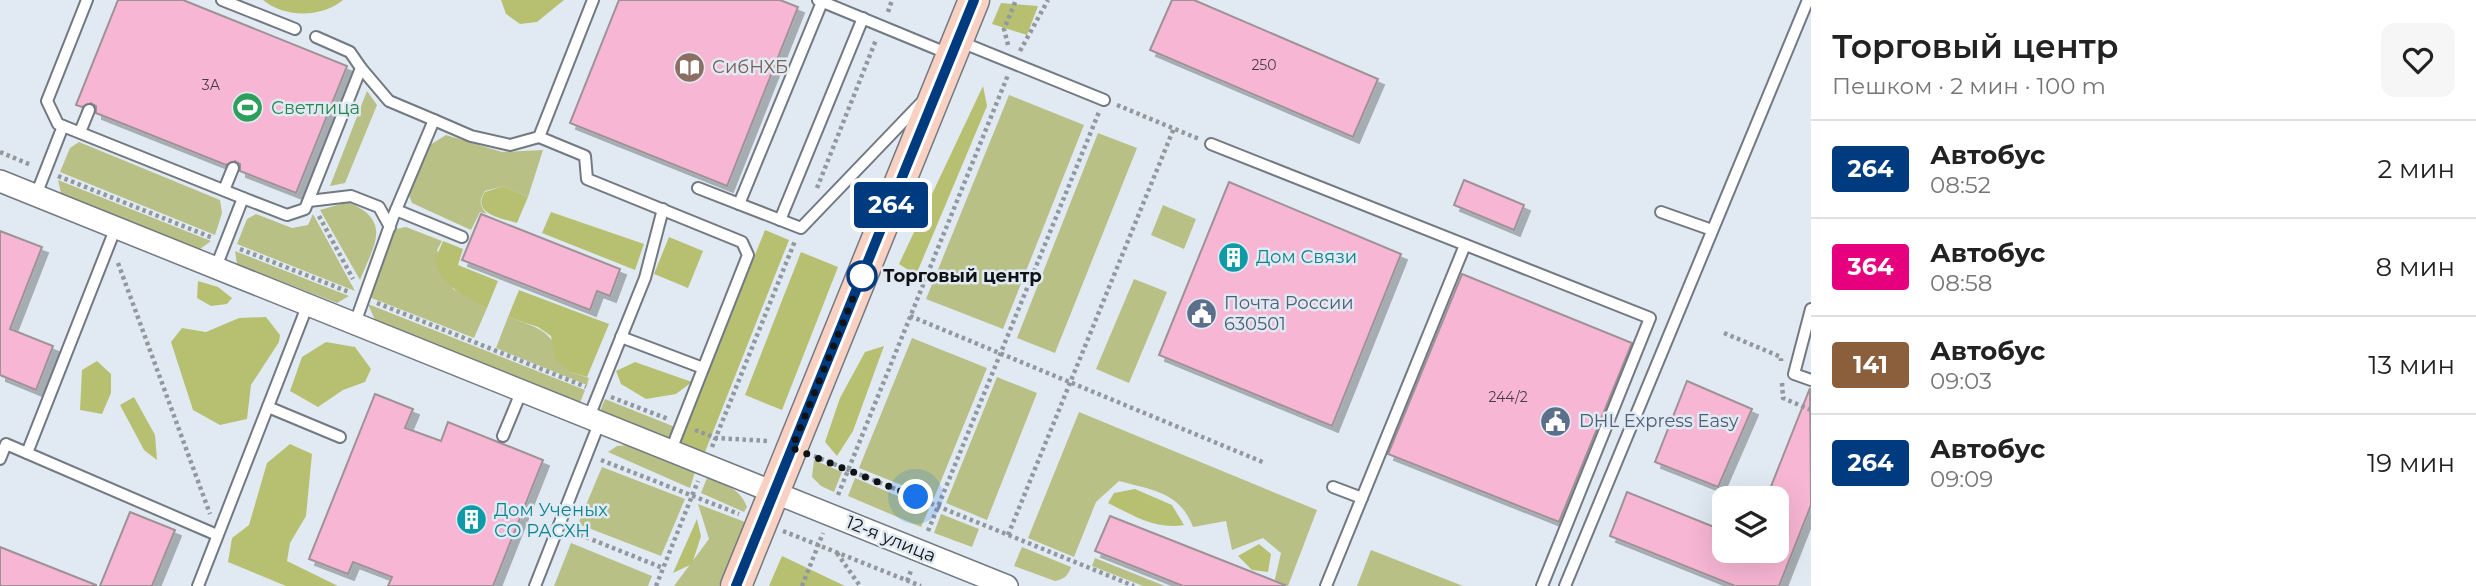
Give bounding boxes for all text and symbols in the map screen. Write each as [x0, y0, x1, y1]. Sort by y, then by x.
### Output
button: heart [2381, 23, 2455, 97]
text: Торговый центр [1832, 26, 2119, 66]
library icon: СибНХБ [672, 50, 706, 84]
place label: СибНХБ [712, 56, 788, 78]
house number: 250 [1251, 56, 1277, 74]
text: Пешком · 2 мин · 100 m [1832, 72, 2106, 100]
house number: 3А [202, 76, 221, 94]
sports icon: Светлица [231, 91, 265, 125]
place label: Светлица [271, 97, 360, 119]
text: Автобус [1930, 139, 2045, 171]
text: 2 мин [2377, 153, 2455, 185]
text: 264 [1848, 154, 1893, 183]
text: 08:52 [1930, 171, 1991, 199]
line badge: 264 [851, 182, 931, 228]
text: 264 [868, 190, 914, 219]
text: Автобус [1930, 237, 2045, 269]
building icon: Дом Связи [1216, 240, 1250, 274]
place label: Дом Связи [1256, 246, 1357, 268]
text: 8 мин [2376, 251, 2455, 283]
text: 364 [1847, 252, 1894, 281]
marker: Торговый центр [847, 261, 877, 291]
place label: Торговый центр [883, 265, 1042, 287]
text: 08:58 [1930, 269, 1992, 297]
place label: Почта России 630501 [1224, 292, 1354, 335]
public building icon: Почта России 630501 [1184, 296, 1218, 330]
text: Автобус [1930, 335, 2045, 367]
text: 13 мин [2368, 349, 2455, 381]
text: 141 [1853, 350, 1888, 379]
text: 09:03 [1930, 367, 1992, 395]
house number: 244/2 [1488, 388, 1528, 406]
public building icon: DHL Express Easy [1539, 404, 1573, 438]
place label: DHL Express Easy [1579, 410, 1739, 432]
text: Автобус [1930, 433, 2045, 465]
text: 19 мин [2367, 447, 2455, 479]
text: 264 [1848, 448, 1893, 477]
text: 09:09 [1930, 465, 1993, 493]
your location [898, 479, 933, 514]
map controls [1712, 486, 1789, 563]
button: layers [1712, 486, 1789, 563]
place label: Дом Ученых СО РАСХН [494, 499, 608, 542]
building icon: Дом Ученых СО РАСХН [454, 503, 488, 537]
street label: 12-я улица [843, 511, 939, 567]

